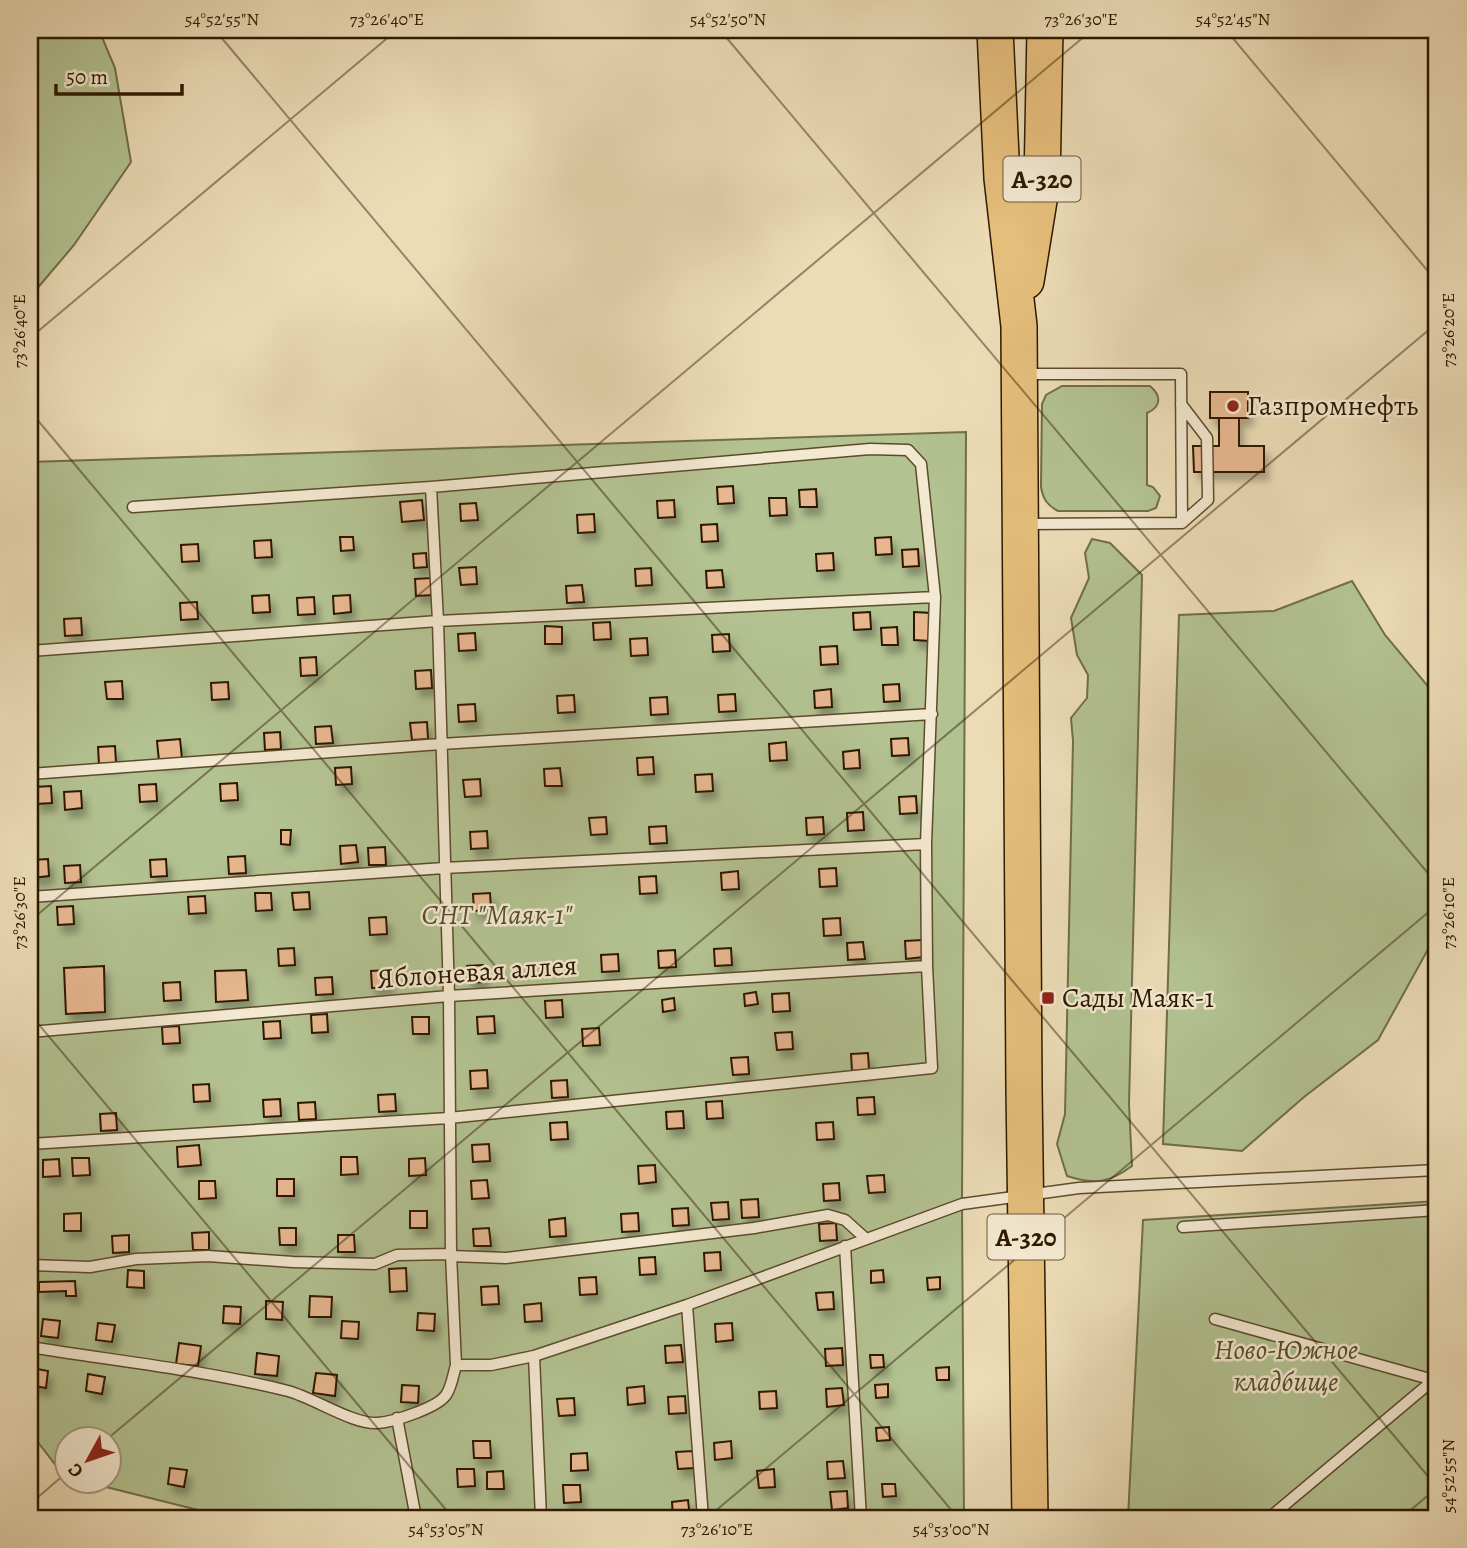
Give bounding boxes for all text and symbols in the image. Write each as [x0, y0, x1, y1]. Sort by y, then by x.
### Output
text: 54°52'55"N [185, 7, 259, 31]
text: 73°26'40"E [350, 7, 424, 31]
text: 54°52'50"N [690, 7, 766, 31]
text: 73°26'30"E [1044, 7, 1118, 31]
text: 54°52'45"N [1196, 7, 1271, 31]
scale bar [56, 52, 182, 96]
text: 50 m [66, 63, 108, 91]
road number: А-320 [1004, 156, 1080, 202]
text: 73°26'20"E [1436, 293, 1460, 367]
text: 73°26'40"E [7, 294, 31, 368]
place label: Газпромнефть [1247, 387, 1418, 425]
marker: Газпромнефть [1225, 398, 1241, 414]
text: 73°26'30"E [7, 876, 31, 950]
text: 73°26'10"E [1436, 877, 1460, 949]
park label: СНТ "Маяк-1" [422, 896, 573, 934]
street label: Яблоневая аллея [376, 946, 578, 998]
place label: Сады Маяк-1 [1062, 979, 1214, 1017]
marker: Сады Маяк-1 [1040, 990, 1056, 1006]
road number: А-320 [988, 1214, 1064, 1260]
park label: Ново-Южное кладбище [1214, 1331, 1358, 1401]
north arrow [52, 1426, 122, 1496]
text: 54°52'55"N [1436, 1439, 1460, 1513]
text: С [62, 1457, 89, 1483]
text: 54°53'05"N [408, 1517, 484, 1541]
text: 73°26'10"E [681, 1517, 753, 1541]
text: 54°53'00"N [912, 1517, 990, 1541]

